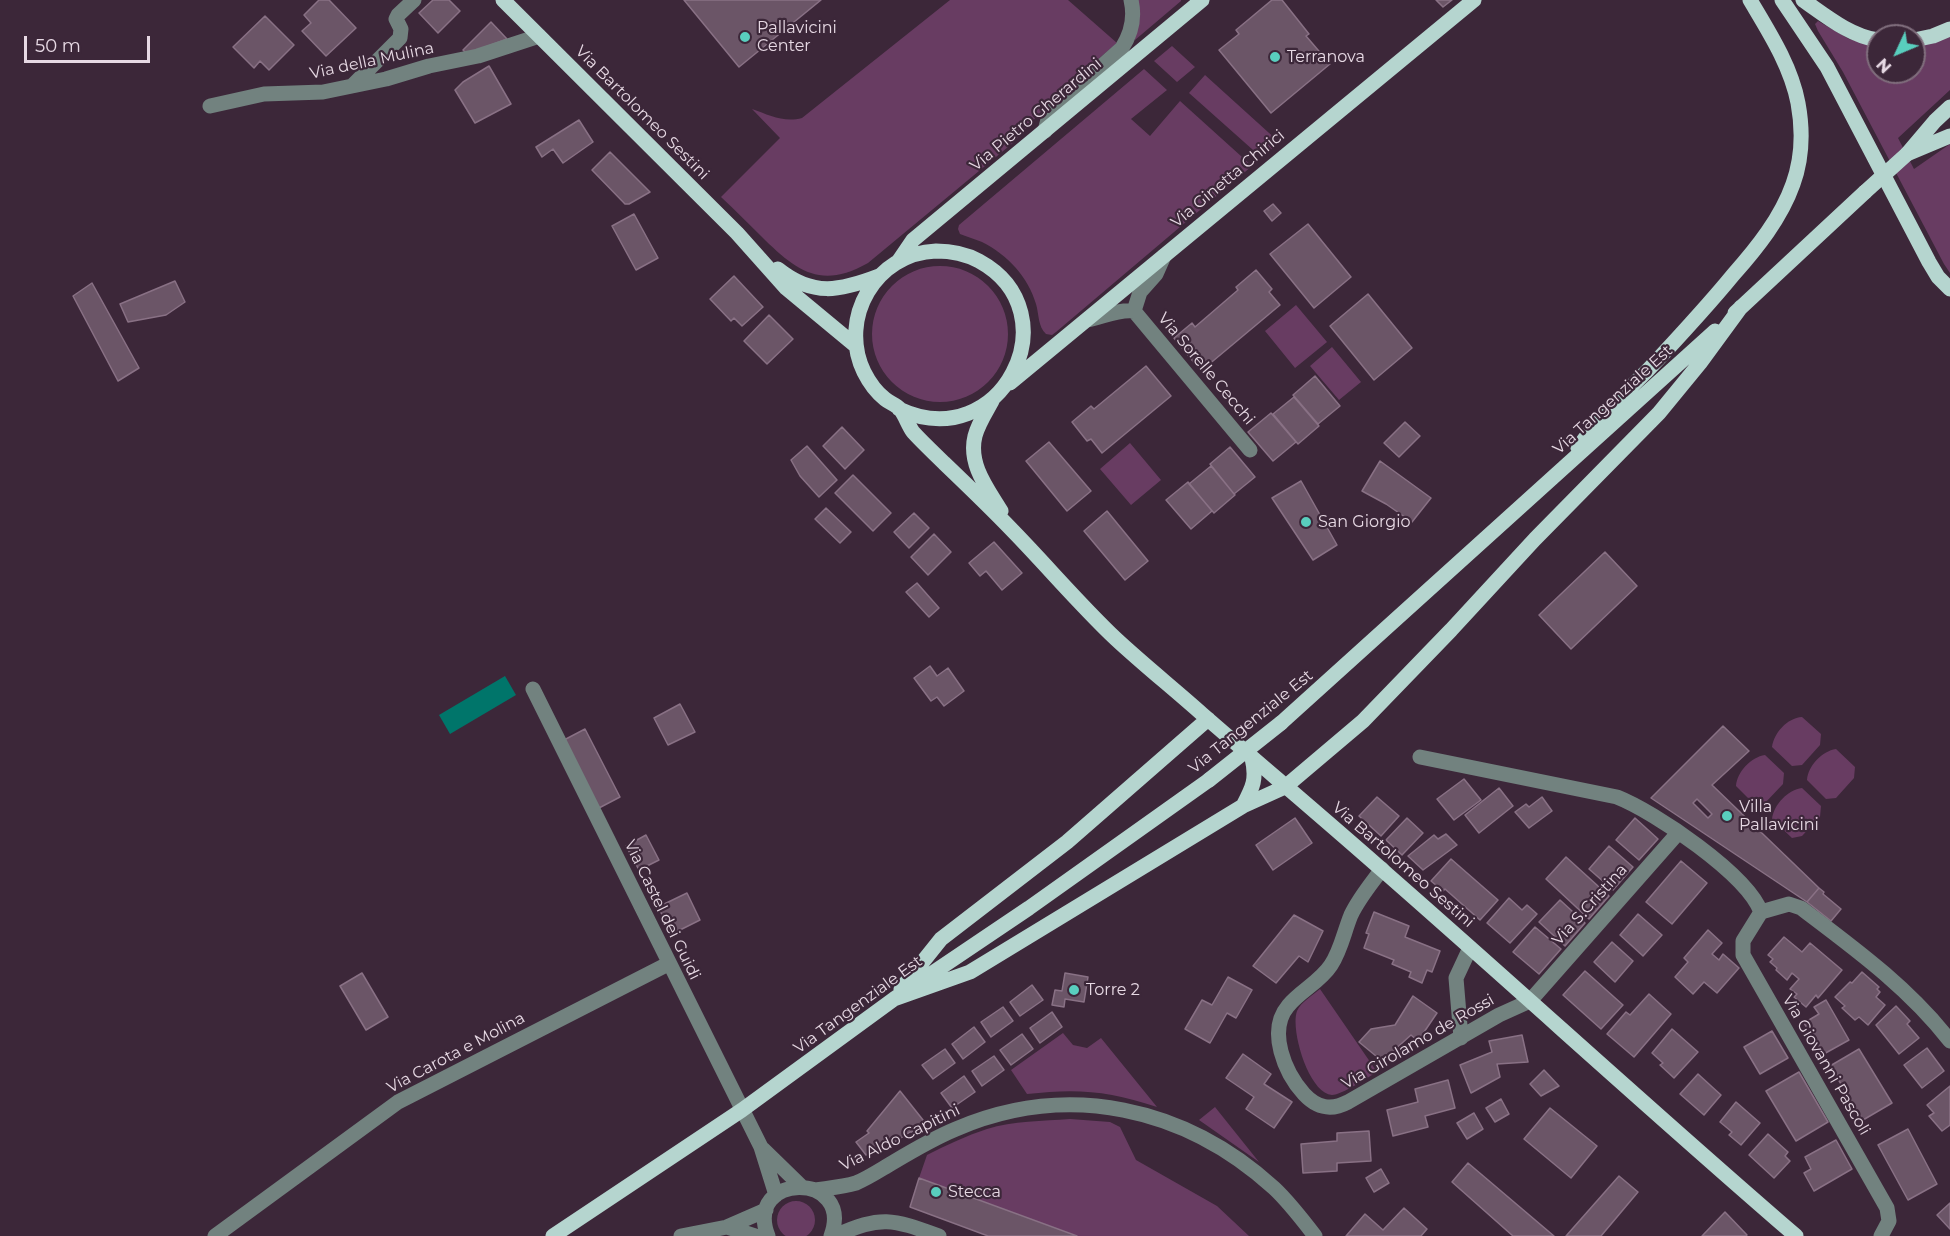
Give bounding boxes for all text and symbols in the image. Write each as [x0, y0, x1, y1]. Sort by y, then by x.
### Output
place label: Pallavicini Center [757, 18, 837, 56]
scale bar [27, 24, 153, 62]
north arrow [1866, 24, 1926, 84]
marker: Pallavicini Center [738, 30, 752, 44]
text: 50 m [35, 35, 81, 57]
street label: Via della Mulina [308, 38, 436, 84]
street label: Via Bartolomeo Sestini [571, 42, 713, 184]
place label: Terranova [1287, 47, 1365, 67]
marker: Terranova [1268, 50, 1282, 64]
street label: Via Pietro Gherardini [966, 54, 1106, 176]
text: N [1873, 54, 1895, 77]
street label: Via Ginetta Chirici [1167, 126, 1289, 232]
street label: Via Sorelle Cecchi [1153, 309, 1259, 429]
street label: Via Tangenziale Est [1549, 341, 1677, 459]
place label: San Giorgio [1318, 512, 1411, 532]
marker: San Giorgio [1299, 515, 1313, 529]
street label: Via Tangenziale Est [1185, 666, 1317, 778]
place label: Villa Pallavicini [1739, 797, 1819, 835]
street label: Via Bartolomeo Sestini [1328, 798, 1478, 932]
marker: Villa Pallavicini [1720, 809, 1734, 823]
street label: Via Castel dei Guidi [620, 837, 704, 983]
street label: Via S.Cristina [1548, 860, 1632, 950]
street label: Via Tangenziale Est [790, 952, 926, 1058]
place label: Torre 2 [1086, 980, 1140, 1000]
marker: Torre 2 [1067, 983, 1081, 997]
street label: Via Girolamo de Rossi [1338, 990, 1498, 1094]
street label: Via Giovanni Pascoli [1778, 991, 1874, 1139]
street label: Via Carota e Molina [384, 1008, 528, 1098]
street label: Via Aldo Capitini [837, 1101, 963, 1175]
place label: Stecca [948, 1182, 1001, 1202]
marker: Stecca [929, 1185, 943, 1199]

